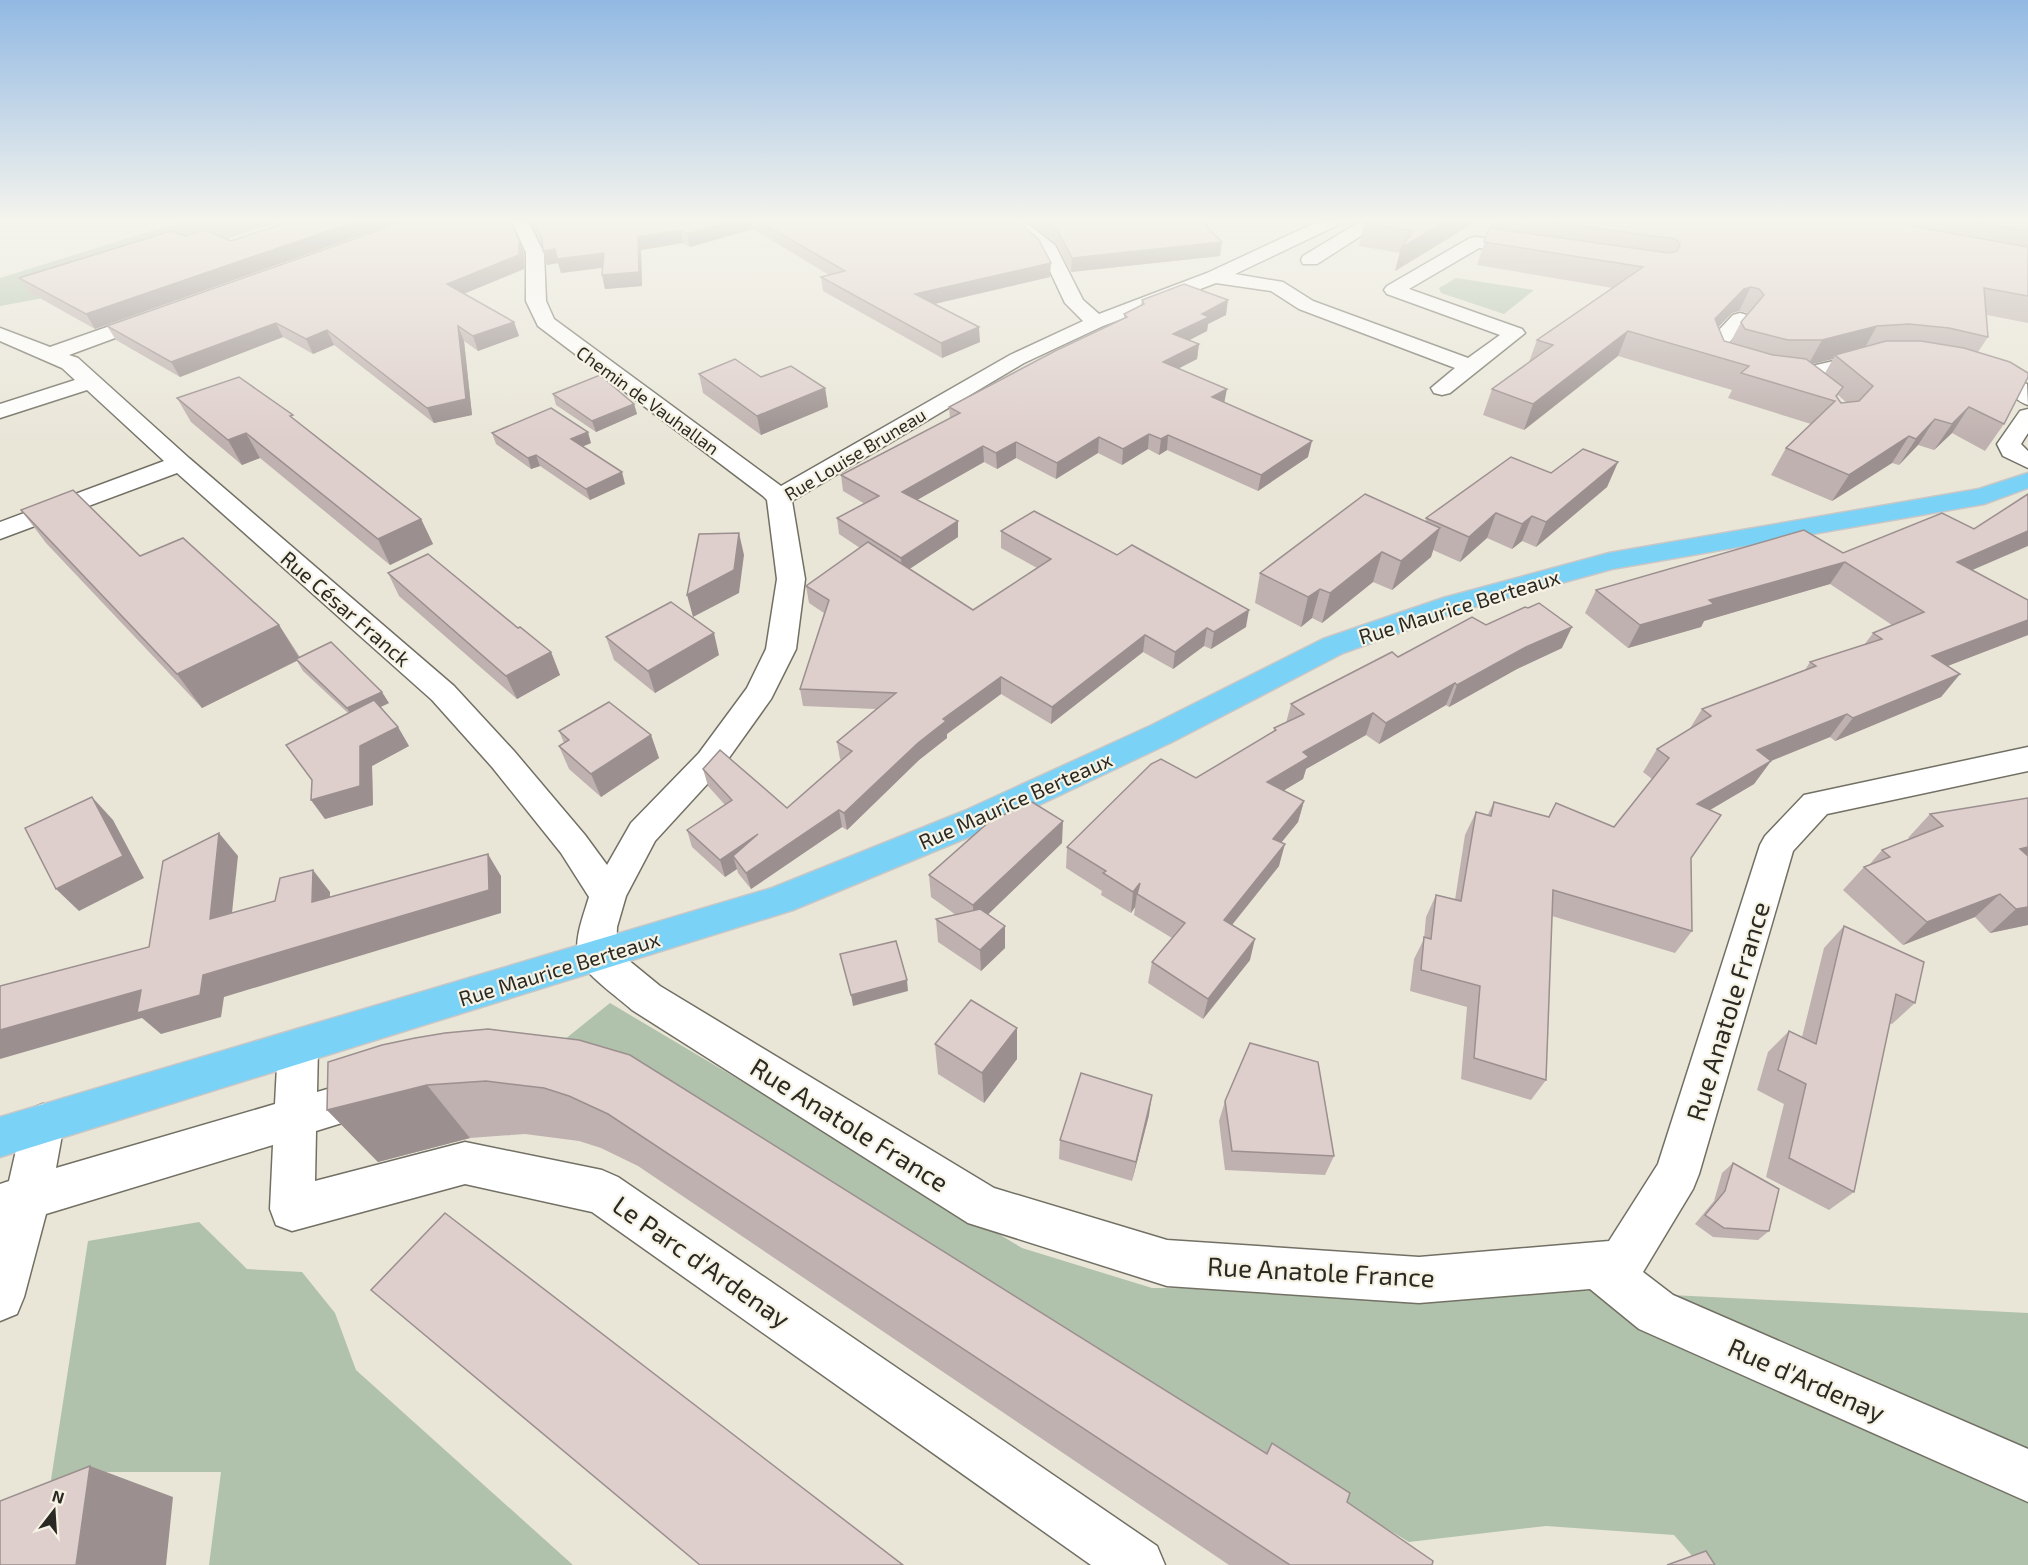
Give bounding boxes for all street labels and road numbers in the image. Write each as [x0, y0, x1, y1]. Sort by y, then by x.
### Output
street label: Chemin de Vauhallan [573, 341, 723, 459]
street label: Rue Louise Bruneau [780, 403, 930, 505]
street label: Rue César Franck [276, 545, 416, 671]
street label: Rue Maurice Berteaux [1355, 563, 1563, 649]
street label: Rue Maurice Berteaux [914, 746, 1116, 854]
street label: Rue Anatole France [1679, 898, 1775, 1124]
street label: Rue Maurice Berteaux [455, 925, 663, 1011]
street label: Rue Anatole France [745, 1051, 955, 1197]
street label: Le Parc d'Ardenay [608, 1188, 797, 1334]
street label: Rue Anatole France [1207, 1250, 1435, 1292]
street label: Rue d'Ardenay [1724, 1331, 1890, 1427]

